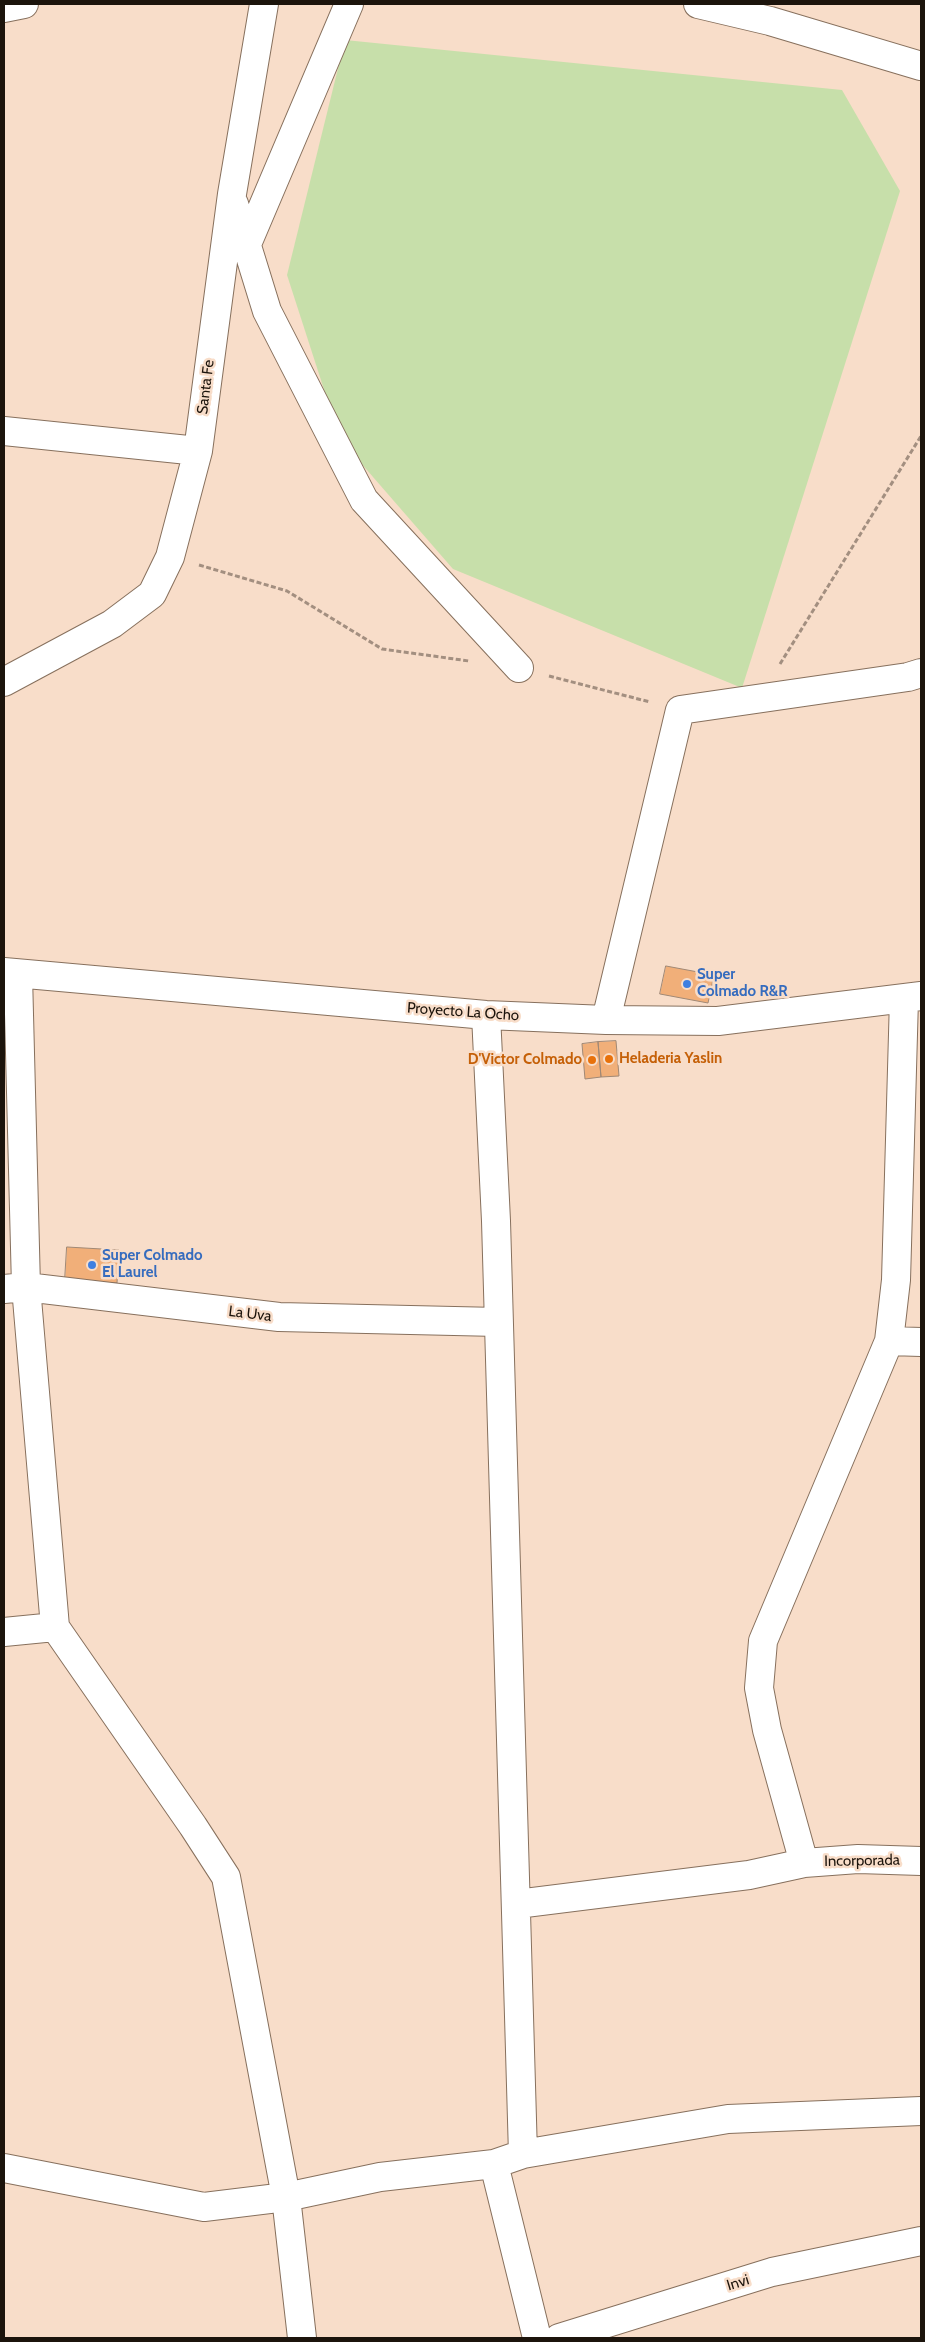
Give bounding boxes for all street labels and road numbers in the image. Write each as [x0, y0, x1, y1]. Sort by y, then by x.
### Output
street label: Santa Fe [194, 359, 218, 415]
street label: Proyecto La Ocho [406, 999, 520, 1025]
street label: La Uva [227, 1302, 273, 1326]
street label: Incorporada [824, 1851, 900, 1871]
street label: Invi [725, 2271, 751, 2295]

